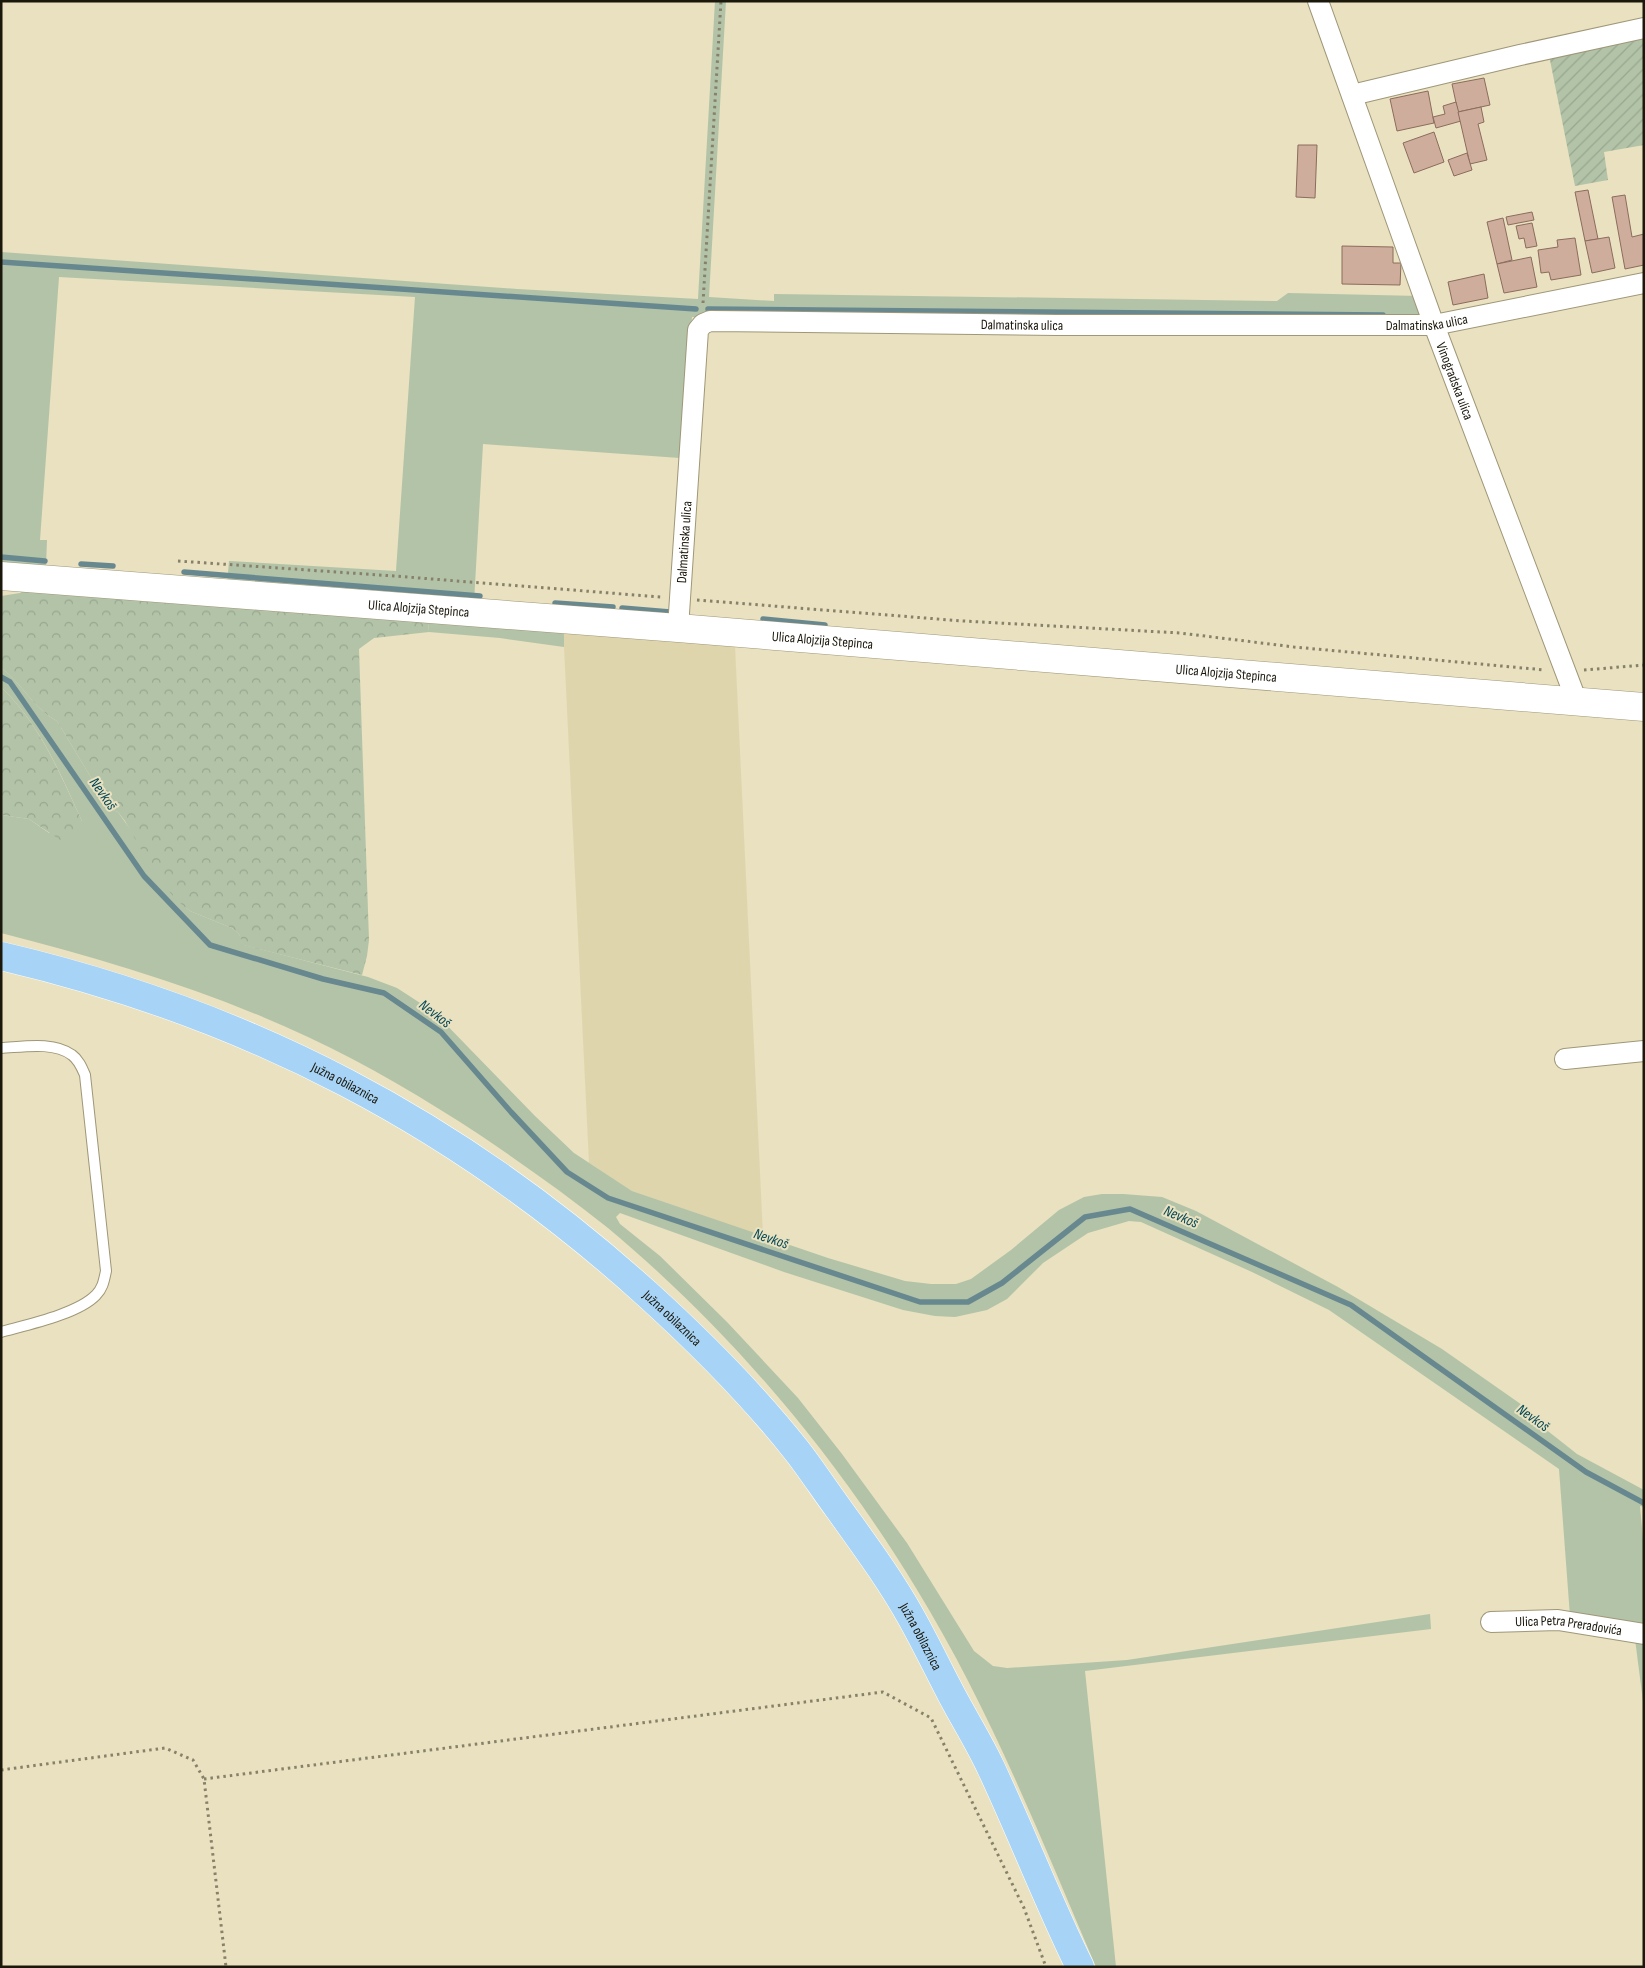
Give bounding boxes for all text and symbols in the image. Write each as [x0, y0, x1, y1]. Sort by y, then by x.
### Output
street label: Dalmatinska ulica [1386, 310, 1469, 334]
street label: Dalmatinska ulica [981, 316, 1063, 334]
street label: Vinogradska ulica [1433, 340, 1478, 422]
street label: Dalmatinska ulica [673, 501, 695, 584]
street label: Ulica Alojzija Stepinca [368, 596, 470, 620]
street label: Ulica Alojzija Stepinca [771, 627, 874, 652]
street label: Ulica Alojzija Stepinca [1175, 660, 1277, 685]
water label: Nevkoš [85, 774, 121, 815]
water label: Nevkoš [415, 996, 456, 1033]
street label: Južna obilaznica [308, 1058, 382, 1107]
water label: Nevkoš [1161, 1201, 1202, 1233]
water label: Nevkoš [751, 1224, 792, 1254]
street label: Južna obilaznica [639, 1285, 705, 1349]
water label: Nevkoš [1513, 1400, 1554, 1436]
street label: Južna obilaznica [896, 1599, 946, 1673]
street label: Ulica Petra Preradovića [1515, 1611, 1623, 1639]

